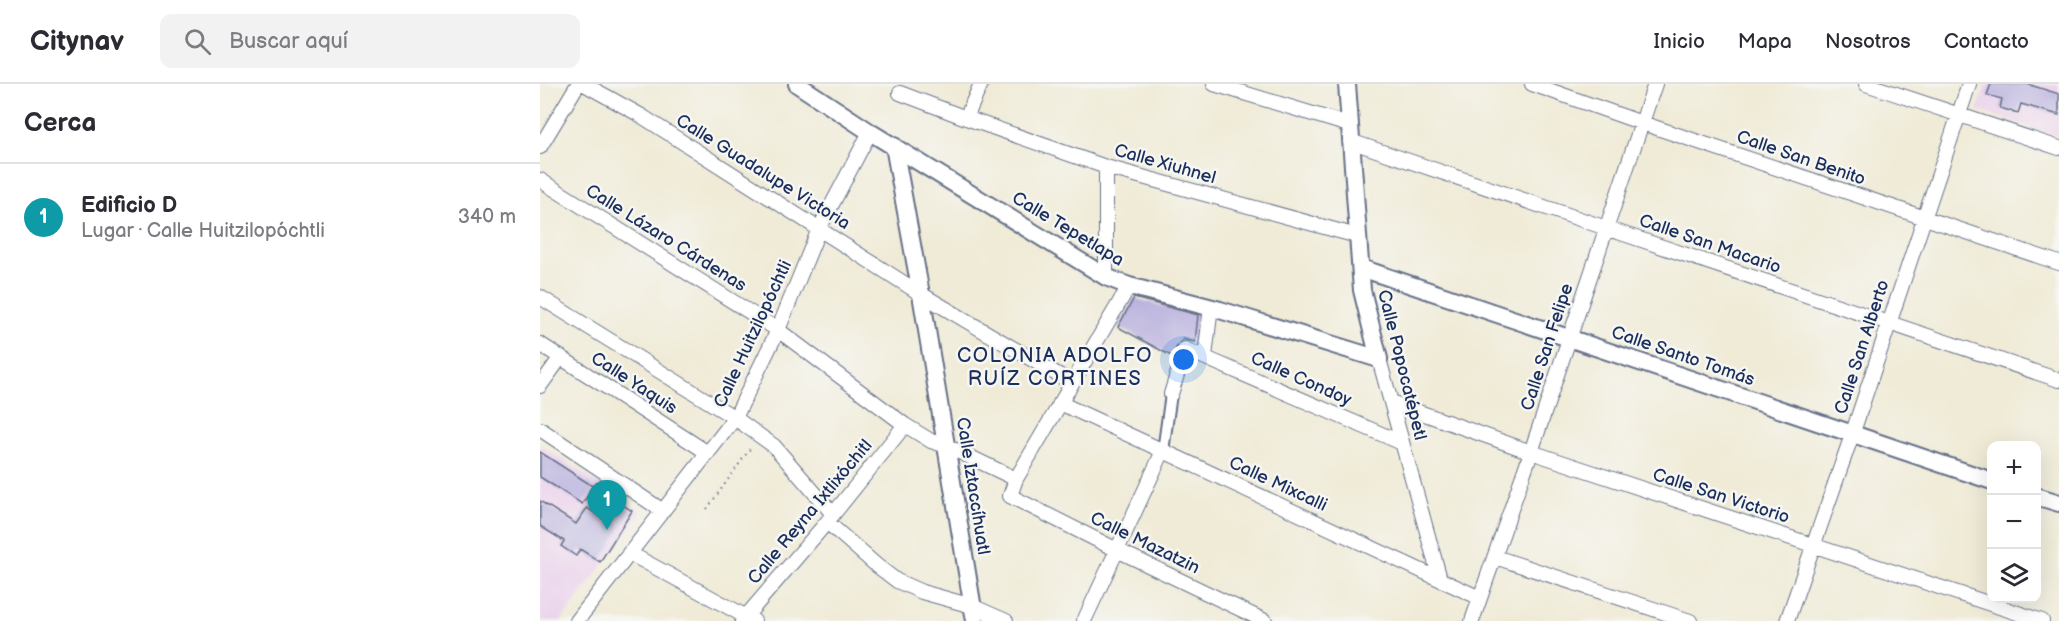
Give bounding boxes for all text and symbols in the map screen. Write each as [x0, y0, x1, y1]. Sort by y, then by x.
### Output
search box [160, 14, 580, 68]
text: Citynav [30, 25, 124, 58]
icon: search [181, 25, 214, 58]
text: Buscar aquí [229, 28, 348, 55]
text: Inicio [1654, 29, 1705, 54]
text: Mapa [1738, 29, 1792, 54]
text: Nosotros [1825, 29, 1911, 54]
text: Contacto [1944, 29, 2029, 54]
text: Cerca [24, 108, 96, 139]
street label: Calle Guadalupe Victoria [672, 110, 854, 234]
street label: Calle San Benito [1734, 126, 1868, 190]
street label: Calle Xiuhnel [1112, 139, 1218, 189]
street label: Calle Lázaro Cárdenas [582, 180, 750, 296]
street label: Calle Tepetlapa [1008, 187, 1128, 271]
text: Edificio D [81, 192, 177, 219]
text: 1 [39, 205, 48, 229]
text: 340 m [458, 205, 516, 229]
street label: Calle San Macario [1636, 210, 1784, 278]
text: Lugar · Calle Huitzilopóchtli [81, 219, 325, 243]
street label: Calle Huitzilopóchtli [710, 257, 796, 411]
street label: Calle San Alberto [1830, 277, 1894, 417]
street label: Calle San Felipe [1517, 281, 1578, 413]
street label: Calle Popocatépetl [1373, 288, 1431, 442]
street label: Calle Santo Tomás [1609, 322, 1757, 390]
district label: COLONIA ADOLFO RUÍZ CORTINES [957, 344, 1153, 391]
your location [1169, 345, 1198, 374]
street label: Calle Yaquis [587, 347, 681, 419]
street label: Calle Condoy [1247, 347, 1355, 411]
street label: Calle Iztaccíhuatl [952, 416, 994, 556]
street label: Calle Reyna Ixtlixóchitl [743, 435, 877, 589]
map controls [1987, 441, 2041, 603]
button: + [1987, 441, 2041, 495]
street label: Calle Mixcalli [1226, 452, 1330, 516]
street label: Calle San Victorio [1650, 464, 1792, 528]
pin: 1 [588, 480, 626, 530]
button: − [1987, 495, 2041, 549]
street label: Calle Mazatzin [1087, 507, 1203, 579]
button: layers [1987, 549, 2041, 603]

